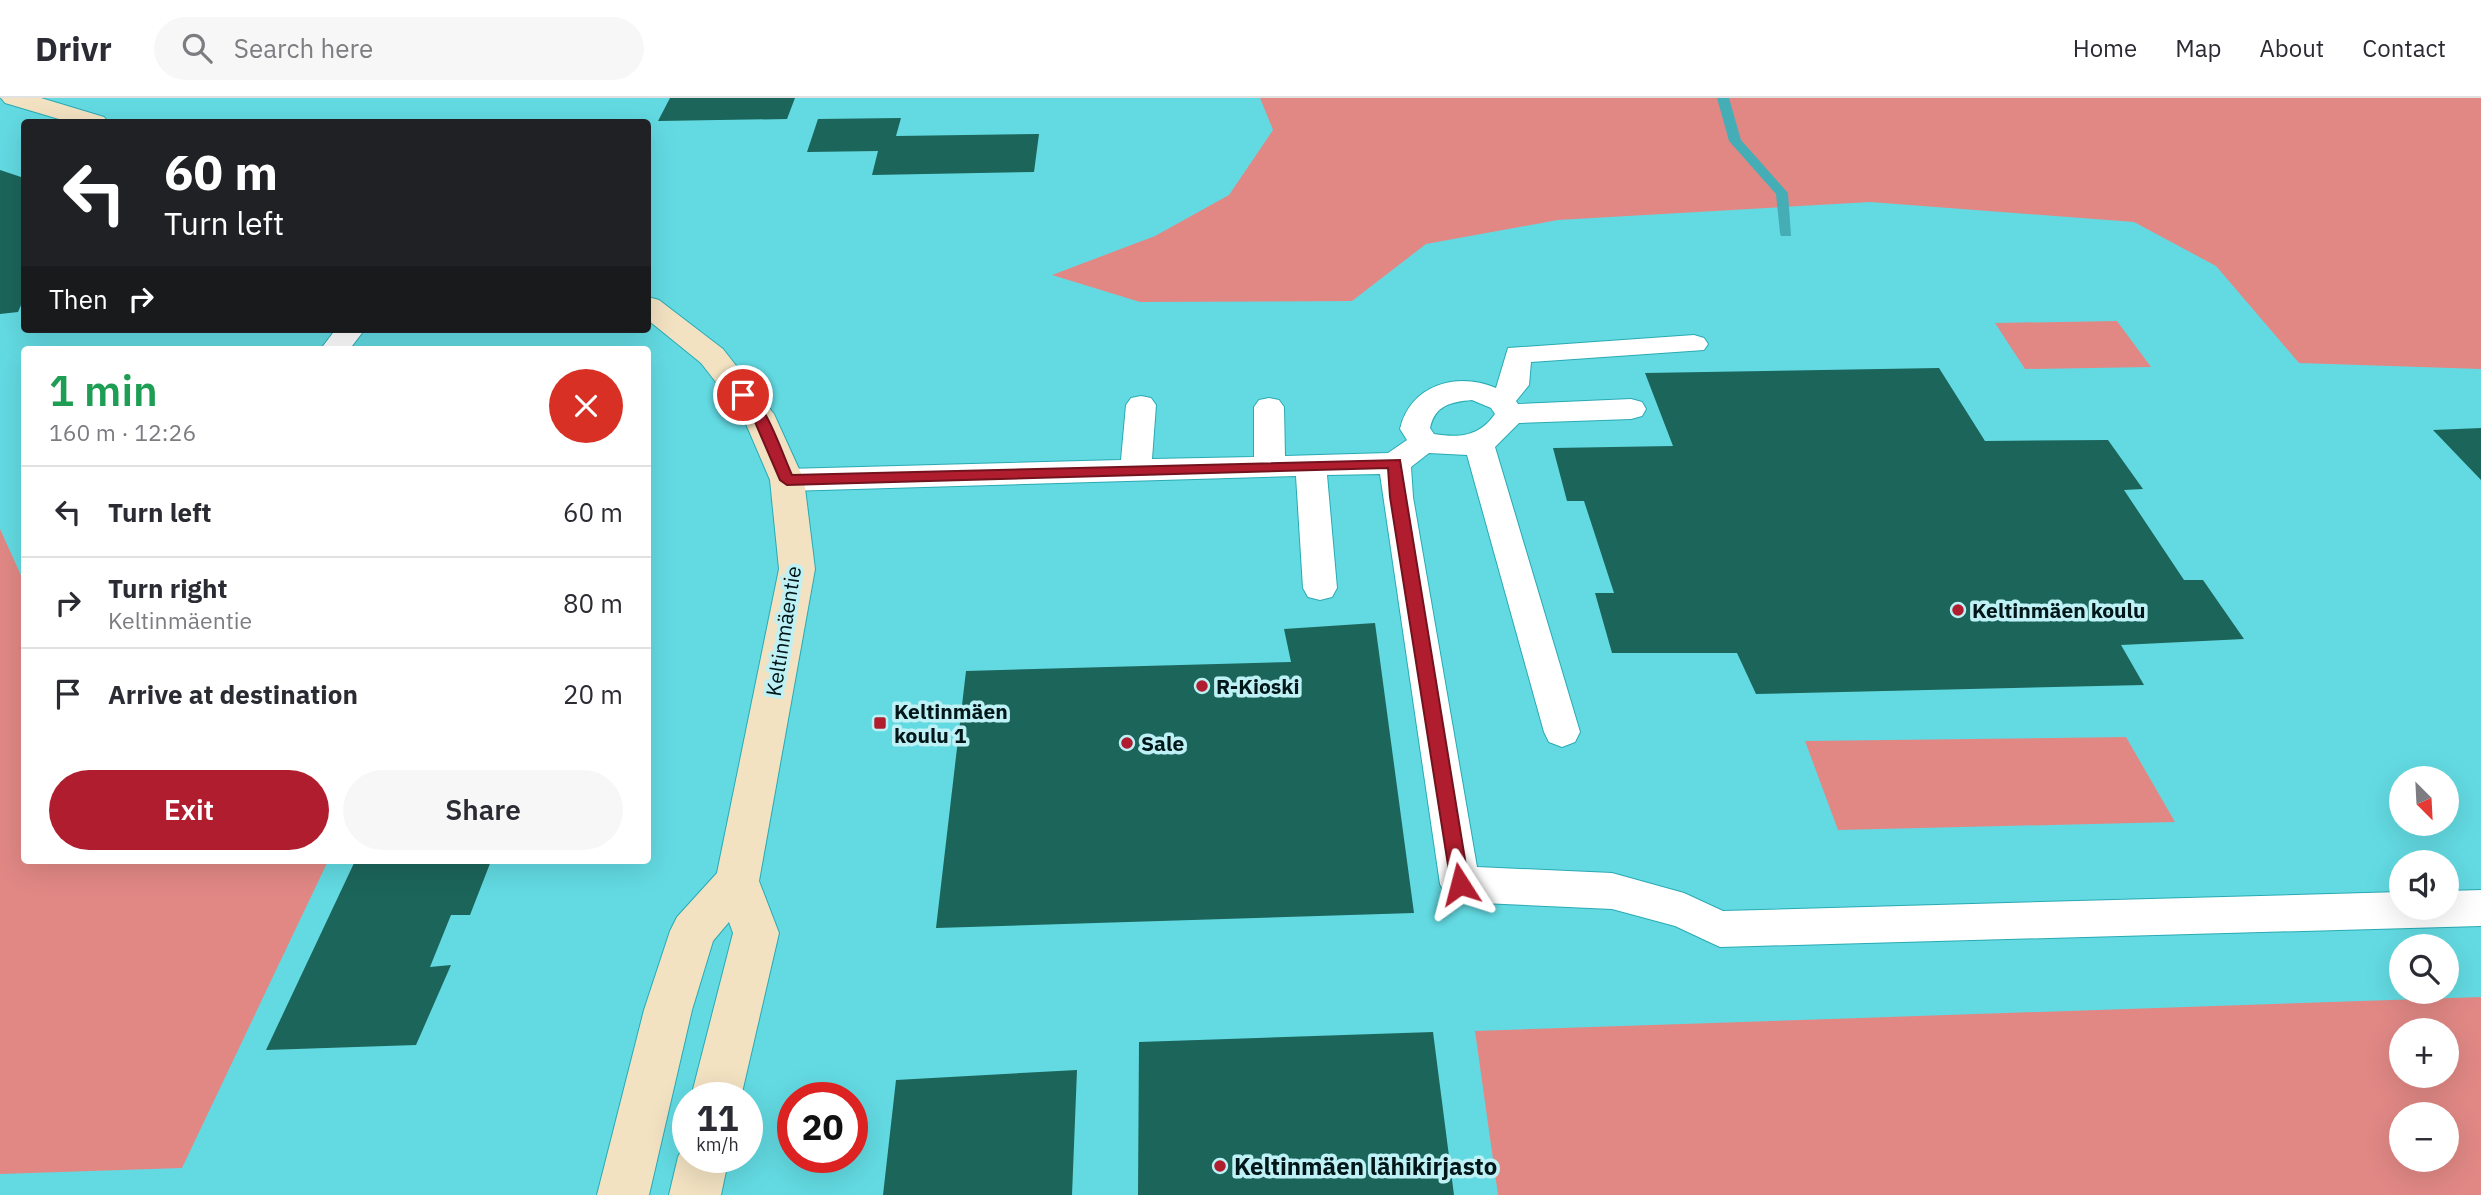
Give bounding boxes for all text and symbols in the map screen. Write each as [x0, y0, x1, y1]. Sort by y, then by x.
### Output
search box [154, 17, 644, 80]
text: Drivr [35, 27, 112, 70]
icon: search [178, 29, 216, 67]
text: Search here [234, 31, 373, 65]
text: Home [2073, 32, 2137, 64]
text: Map [2175, 32, 2221, 64]
text: About [2259, 32, 2324, 64]
text: Contact [2362, 32, 2446, 64]
text: 60 m [164, 140, 278, 203]
icon: left [49, 147, 140, 238]
text: Turn left [164, 202, 284, 244]
icon: right [122, 280, 160, 318]
text: Then [49, 282, 108, 316]
text: 1 min [49, 363, 158, 418]
pin [713, 365, 773, 425]
button: close [549, 369, 623, 443]
icon: arrive [724, 376, 762, 414]
text: 160 m · 12:26 [49, 417, 196, 447]
icon: left [49, 493, 87, 531]
text: Turn left [108, 495, 211, 529]
text: 60 m [563, 495, 623, 529]
street label: Keltinmäentie [759, 564, 807, 698]
text: Turn right [108, 571, 227, 605]
icon: right [49, 584, 87, 622]
text: 80 m [563, 586, 623, 620]
place label: Keltinmäen koulu [1972, 596, 2146, 624]
marker: Keltinmäen koulu [1950, 602, 1966, 618]
text: Keltinmäentie [108, 605, 252, 635]
place label: R-Kioski [1216, 672, 1299, 700]
icon: arrive [49, 675, 87, 713]
text: Arrive at destination [108, 677, 358, 711]
text: 20 m [563, 677, 623, 711]
marker: R-Kioski [1194, 678, 1210, 694]
place label: Keltinmäen koulu 1 [894, 697, 1008, 749]
marker: Keltinmäen koulu 1 [872, 715, 888, 731]
place label: Sale [1141, 729, 1184, 757]
marker: Sale [1119, 735, 1135, 751]
north arrow [2389, 766, 2459, 836]
map controls [2389, 766, 2459, 1172]
button: Exit [49, 770, 329, 850]
button: Share [343, 770, 623, 850]
position arrow [1423, 847, 1497, 921]
button: sound [2389, 850, 2459, 920]
button: search [2389, 934, 2459, 1004]
button: + [2389, 1018, 2459, 1088]
speed limit sign: 20 [777, 1082, 868, 1173]
text: 11 [696, 1095, 739, 1141]
button: − [2389, 1102, 2459, 1172]
text: km/h [696, 1133, 739, 1156]
place label: Keltinmäen lähikirjasto [1234, 1150, 1497, 1182]
marker: Keltinmäen lähikirjasto [1212, 1158, 1228, 1174]

